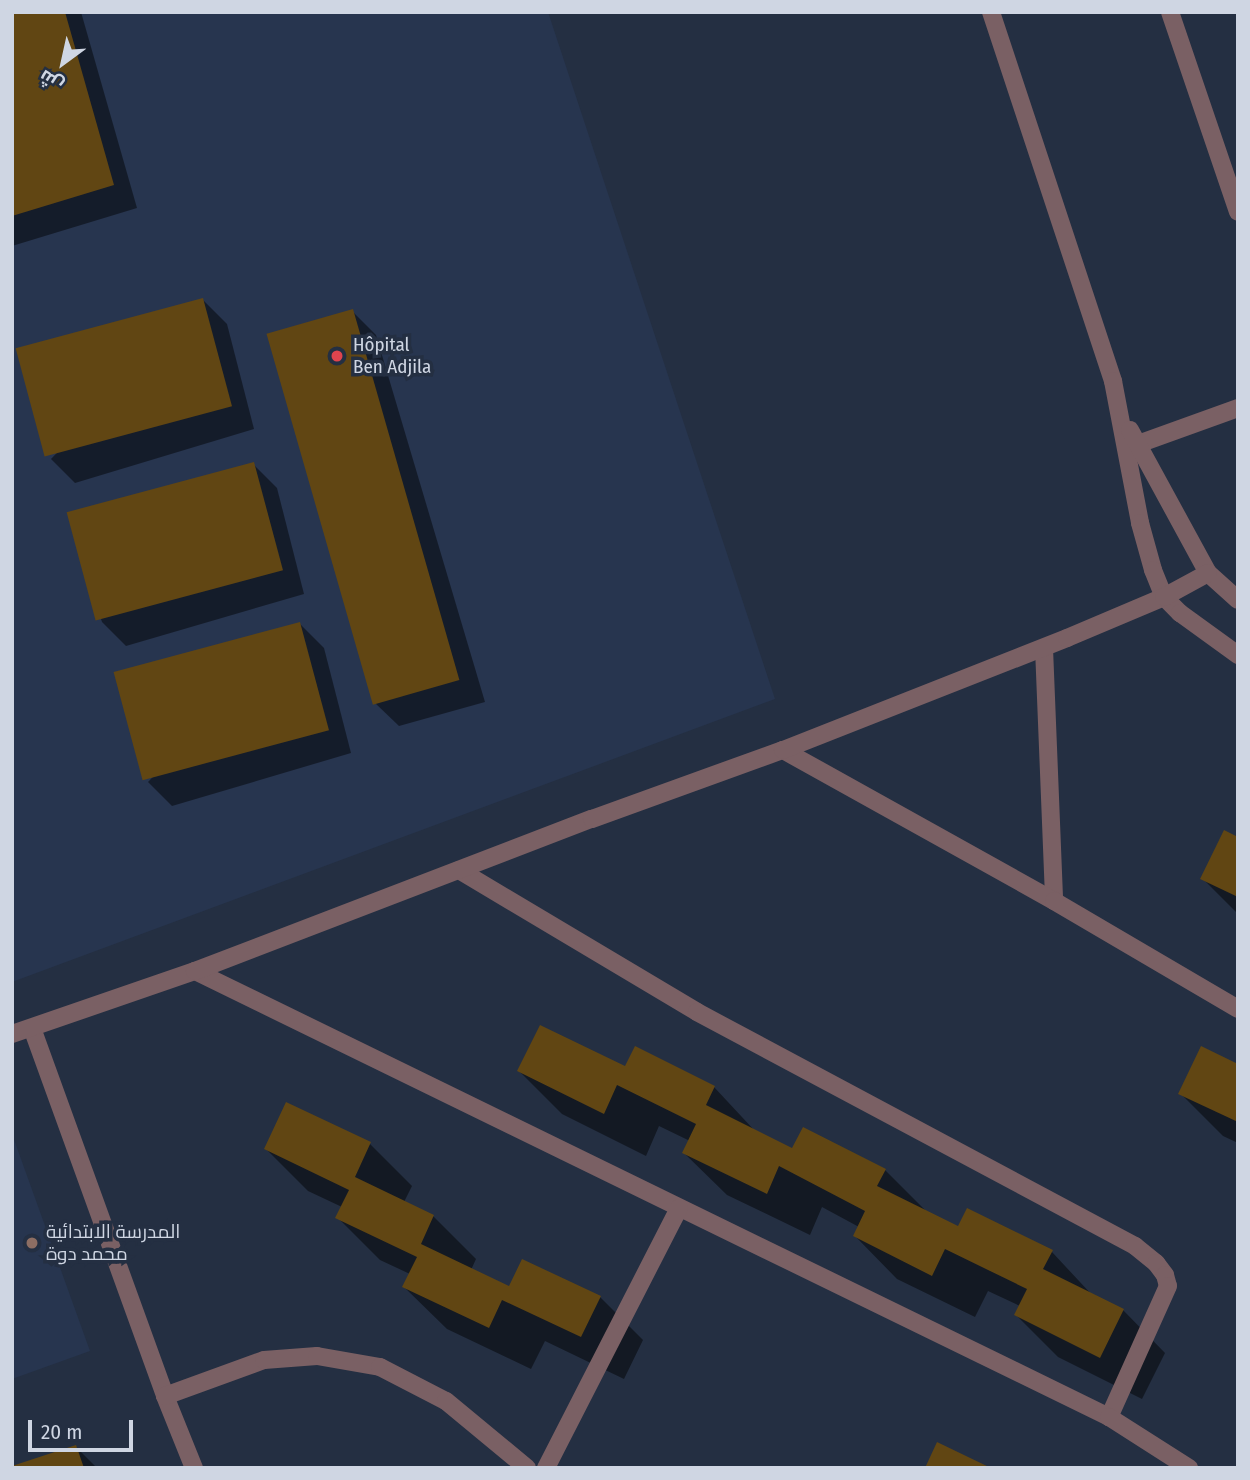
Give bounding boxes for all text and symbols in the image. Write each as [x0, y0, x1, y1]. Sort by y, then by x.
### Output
north arrow [28, 28, 98, 98]
text: ش [35, 65, 68, 97]
place label: Hôpital Ben Adjila [353, 334, 431, 378]
marker: Hôpital Ben Adjila [327, 346, 347, 366]
place label: المدرسة الابتدائية محمد دوة [46, 1221, 180, 1265]
marker: المدرسة الابتدائية محمد دوة [24, 1235, 40, 1251]
scale bar [32, 1406, 136, 1450]
text: 20 m [41, 1419, 82, 1445]

